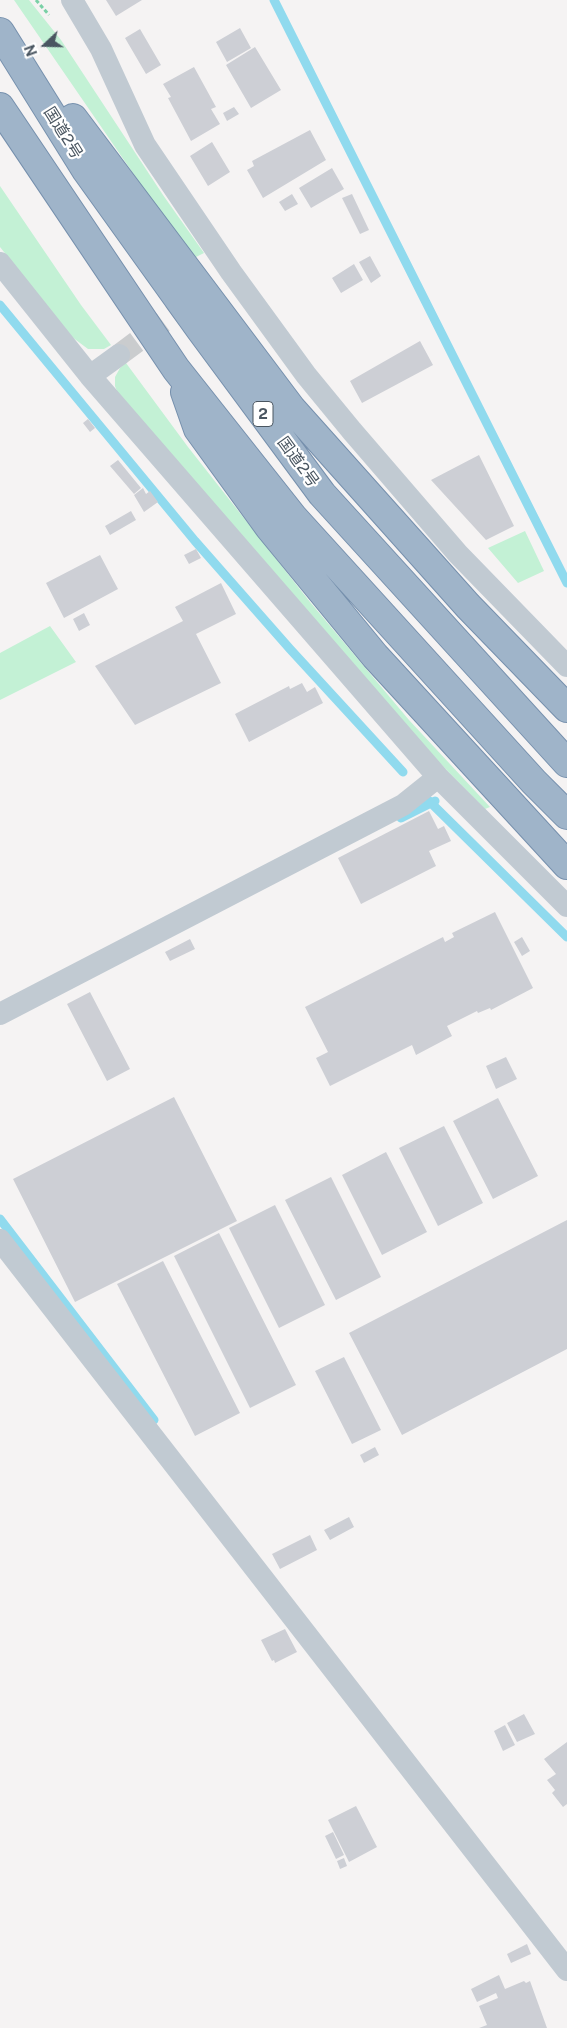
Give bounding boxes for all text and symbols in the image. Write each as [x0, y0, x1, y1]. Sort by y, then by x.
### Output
north arrow [20, 20, 70, 70]
text: N [22, 42, 40, 58]
street label: 国道2号 [40, 104, 86, 162]
road number: 2 [253, 402, 273, 426]
street label: 国道2号 [273, 433, 323, 491]

